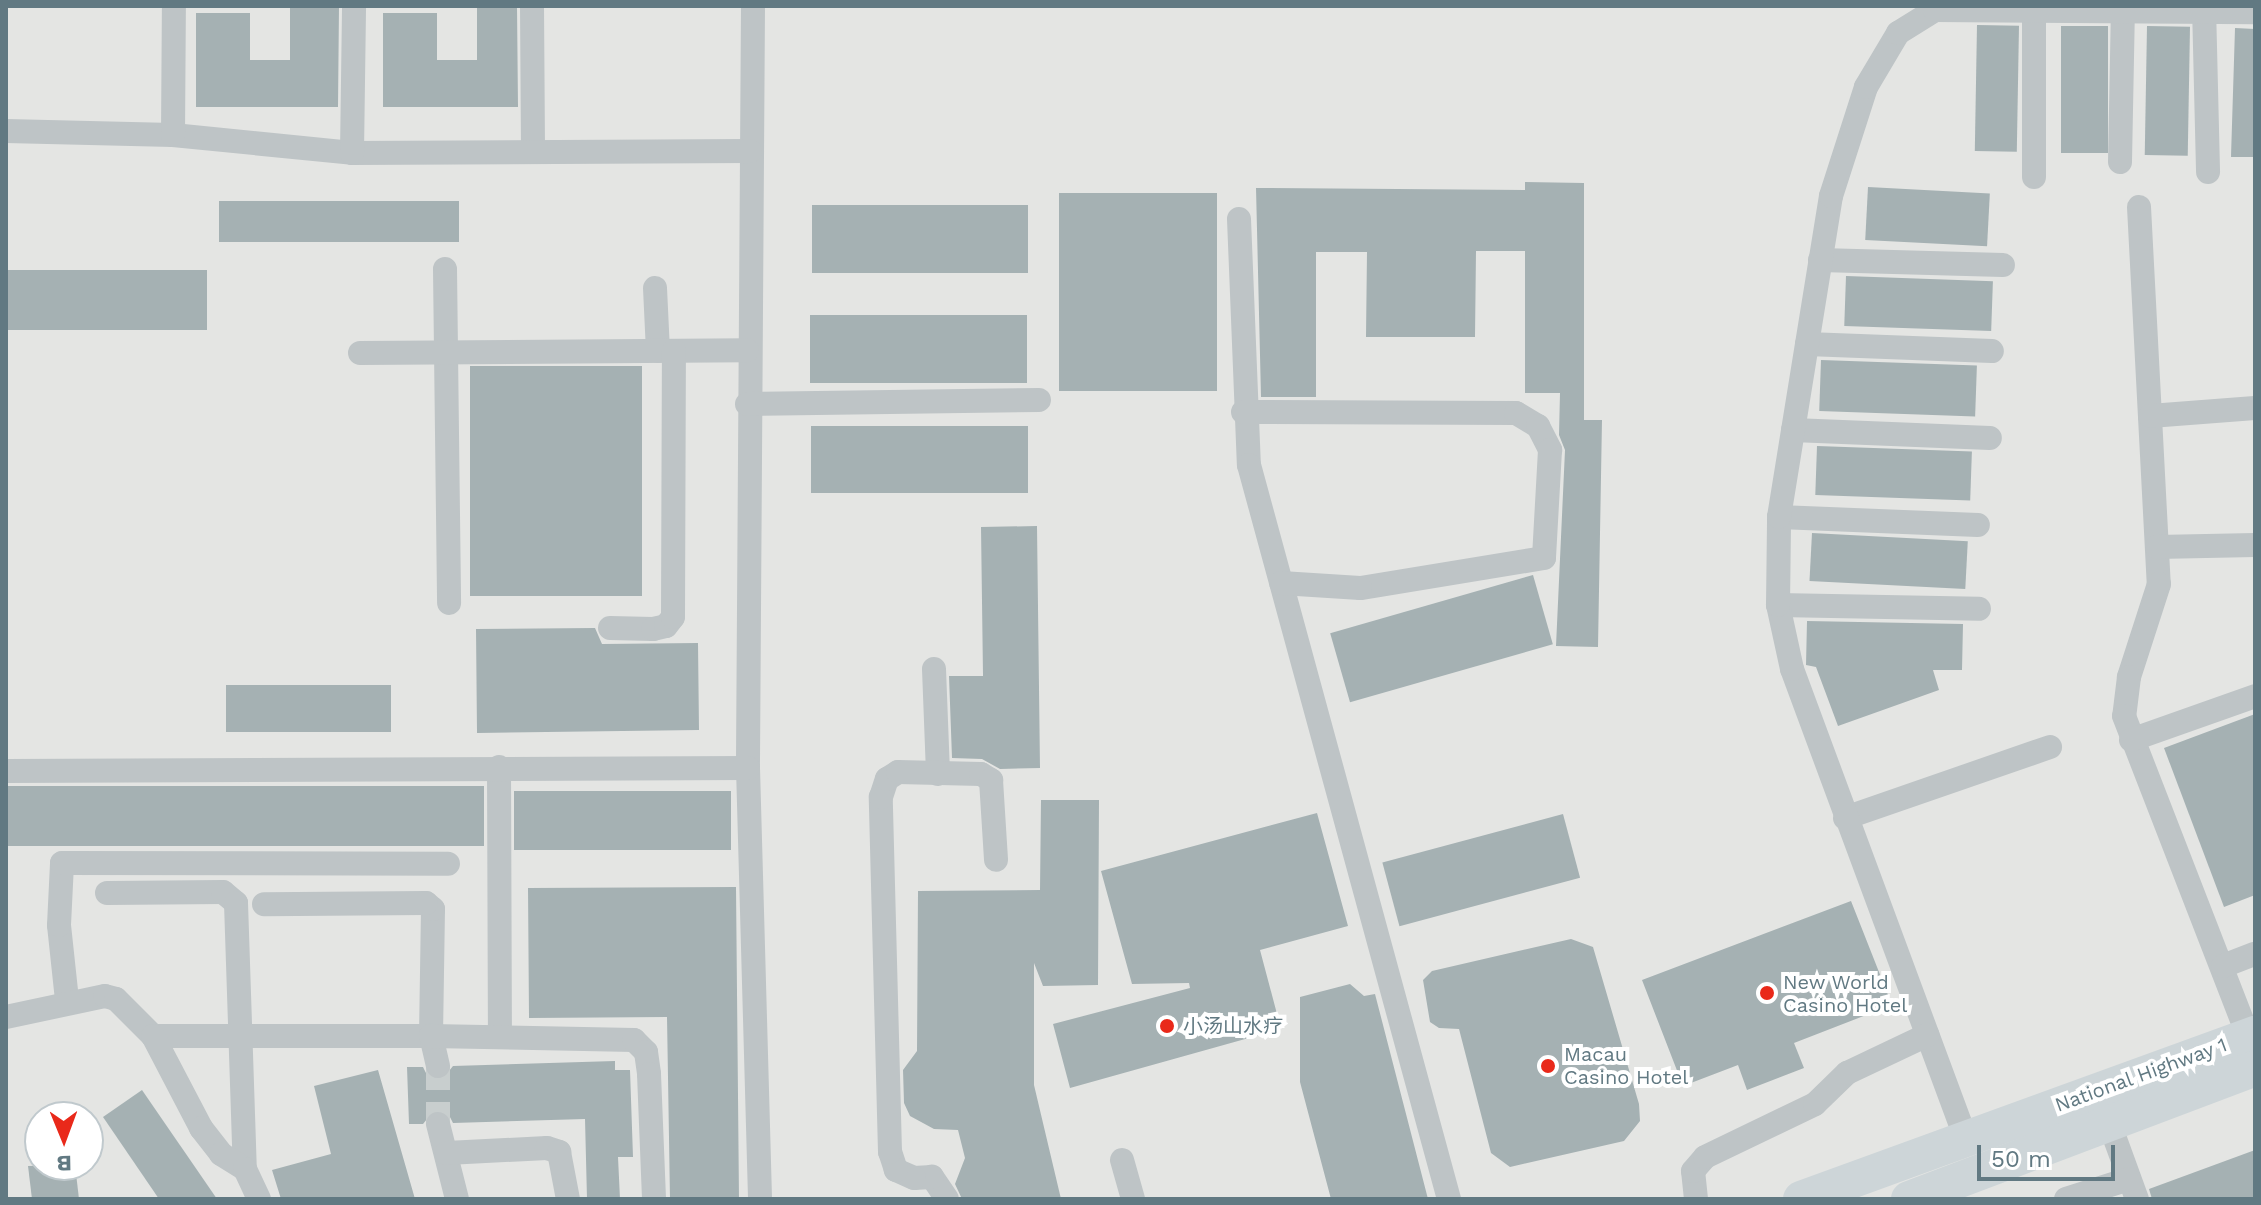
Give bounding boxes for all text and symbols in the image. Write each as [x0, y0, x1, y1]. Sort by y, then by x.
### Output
place label: New World Casino Hotel [1783, 970, 1907, 1017]
marker: New World Casino Hotel [1758, 984, 1776, 1002]
place label: 小汤山水疗 [1183, 1014, 1283, 1038]
marker: 小汤山水疗 [1158, 1017, 1176, 1035]
street label: National Highway 1 [2051, 1032, 2231, 1118]
place label: Macau Casino Hotel [1564, 1042, 1688, 1089]
marker: Macau Casino Hotel [1539, 1057, 1557, 1075]
north arrow [24, 1101, 104, 1181]
scale bar [1981, 1129, 2119, 1179]
text: 50 m [1991, 1145, 2051, 1173]
text: B [57, 1151, 72, 1176]

